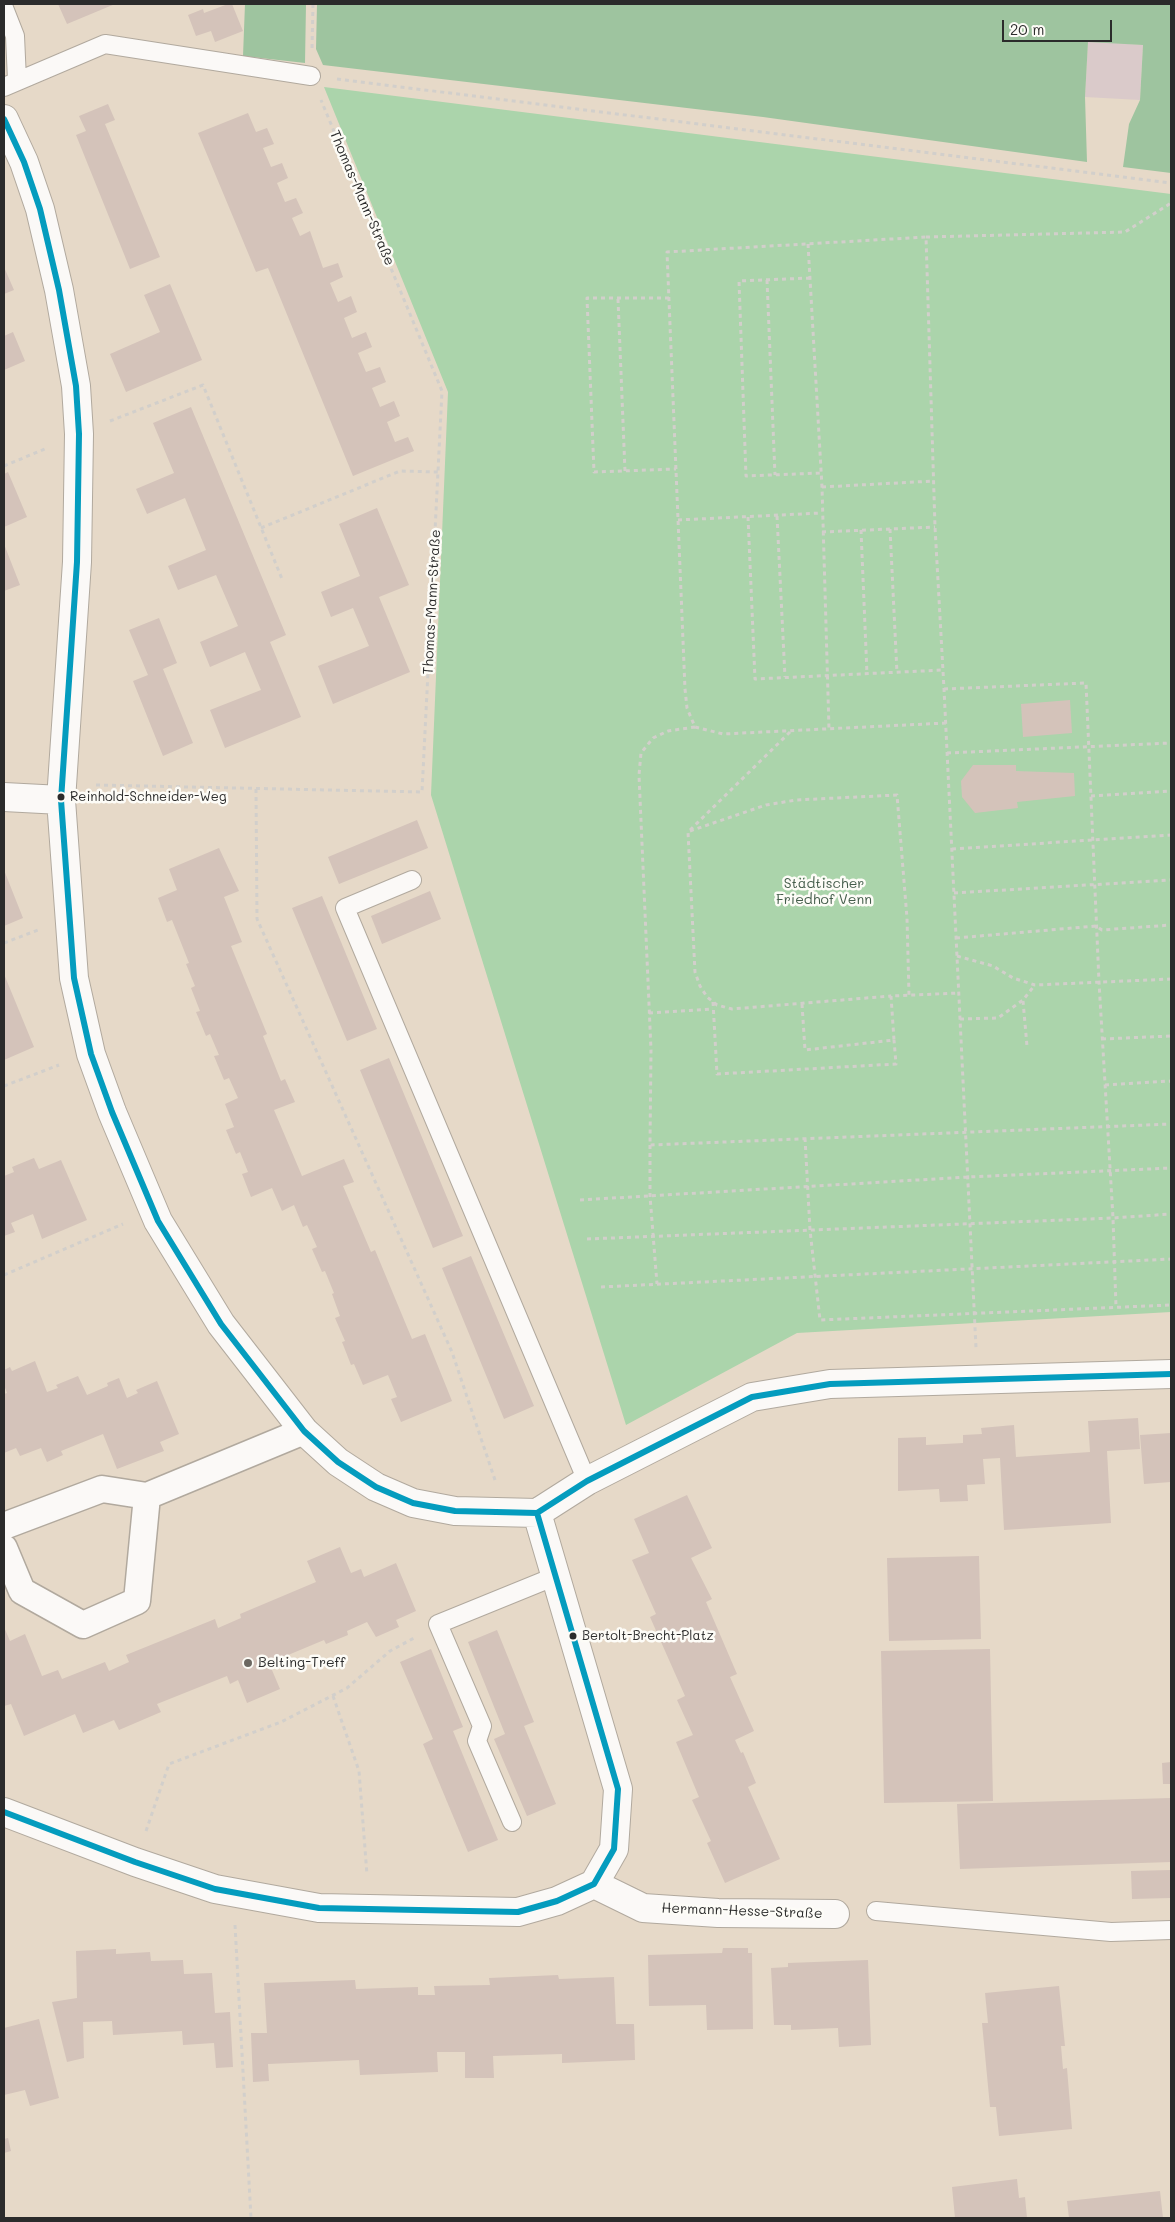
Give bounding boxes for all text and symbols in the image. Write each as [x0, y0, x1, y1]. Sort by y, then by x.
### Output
scale bar [1005, 10, 1115, 42]
text: 20 m [1010, 19, 1044, 39]
street label: Thomas-Mann-Straße [326, 128, 398, 268]
street label: Thomas-Mann-Straße [420, 529, 444, 675]
place label: Reinhold-Schneider-Weg [70, 789, 226, 805]
marker: Reinhold-Schneider-Weg [56, 792, 66, 802]
park label: Städtischer Friedhof Venn [776, 876, 872, 909]
place label: Bertolt-Brecht-Platz [582, 1628, 714, 1644]
marker: Bertolt-Brecht-Platz [568, 1631, 578, 1641]
place label: Belting-Treff [258, 1655, 345, 1671]
marker: Belting-Treff [242, 1657, 254, 1669]
street label: Hermann-Hesse-Straße [661, 1900, 823, 1922]

